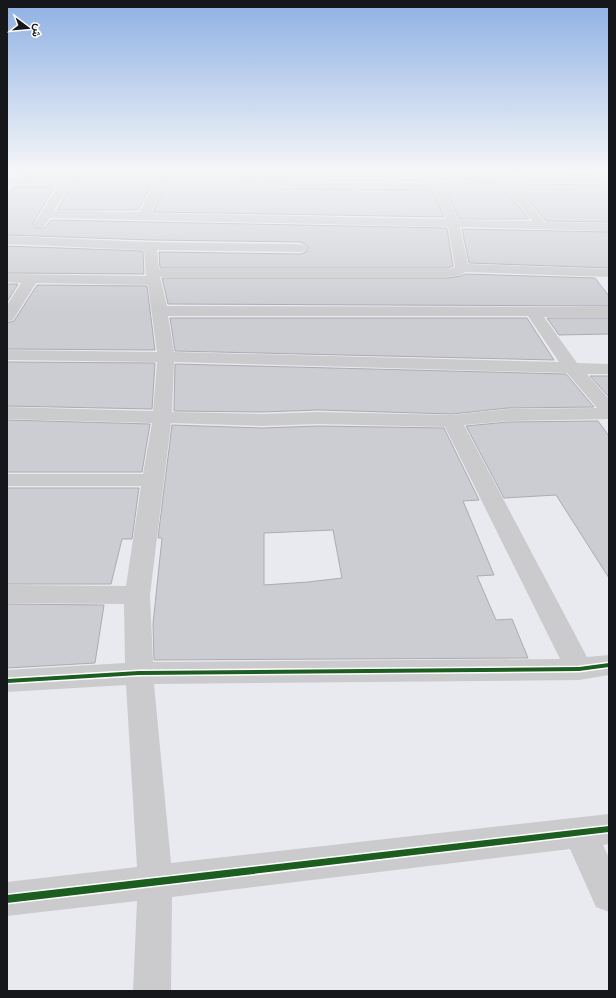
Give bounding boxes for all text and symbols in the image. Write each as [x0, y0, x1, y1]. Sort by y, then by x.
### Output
north arrow [8, 8, 48, 48]
text: ش [29, 22, 45, 39]

